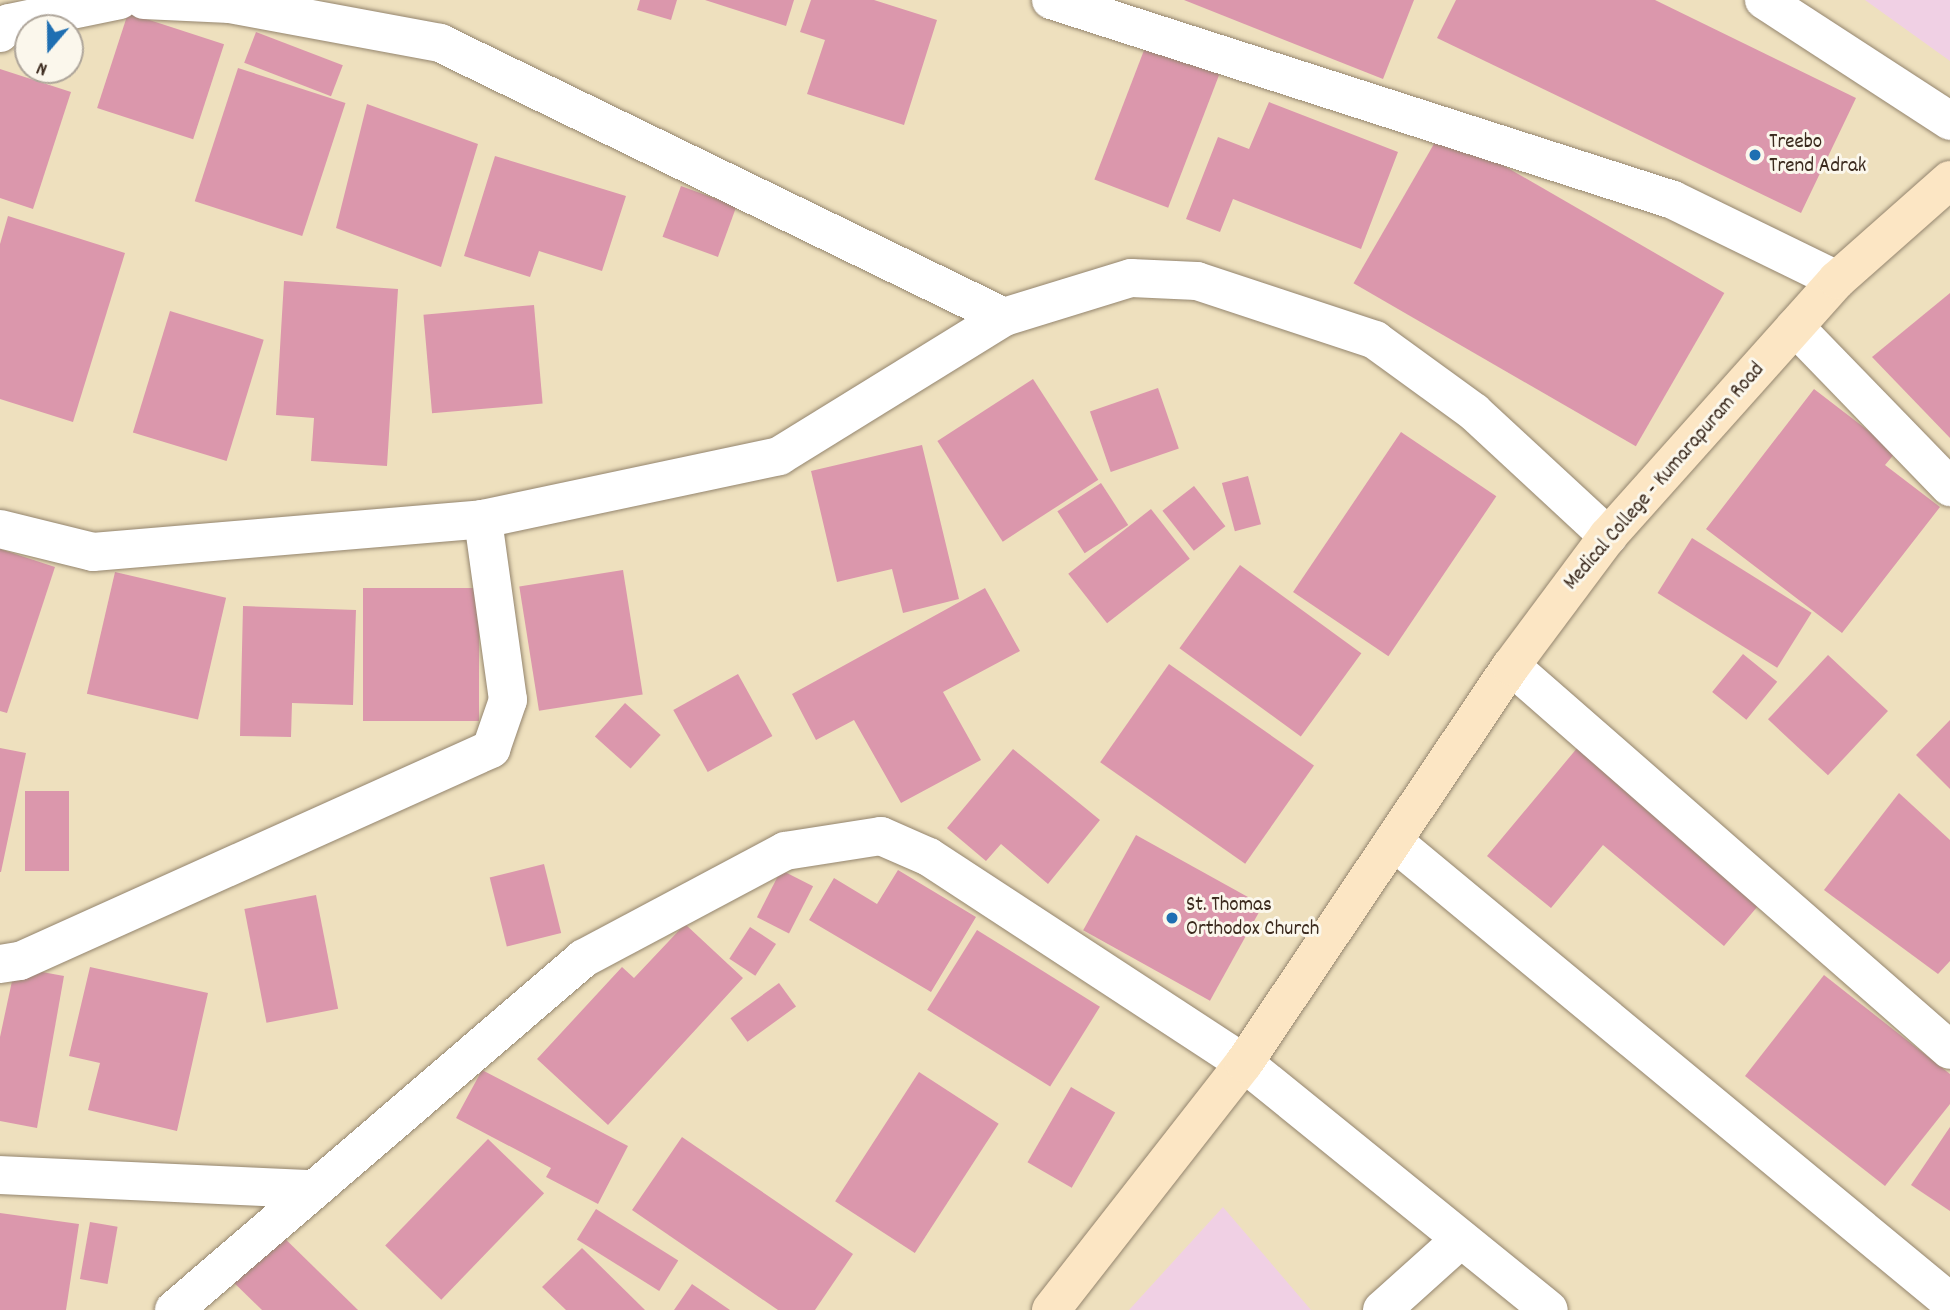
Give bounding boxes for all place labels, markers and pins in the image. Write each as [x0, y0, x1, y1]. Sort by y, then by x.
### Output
place label: Treebo Trend Adrak [1769, 130, 1866, 180]
marker: Treebo Trend Adrak [1747, 147, 1763, 163]
place label: St. Thomas Orthodox Church [1186, 893, 1319, 943]
marker: St. Thomas Orthodox Church [1164, 910, 1180, 926]

